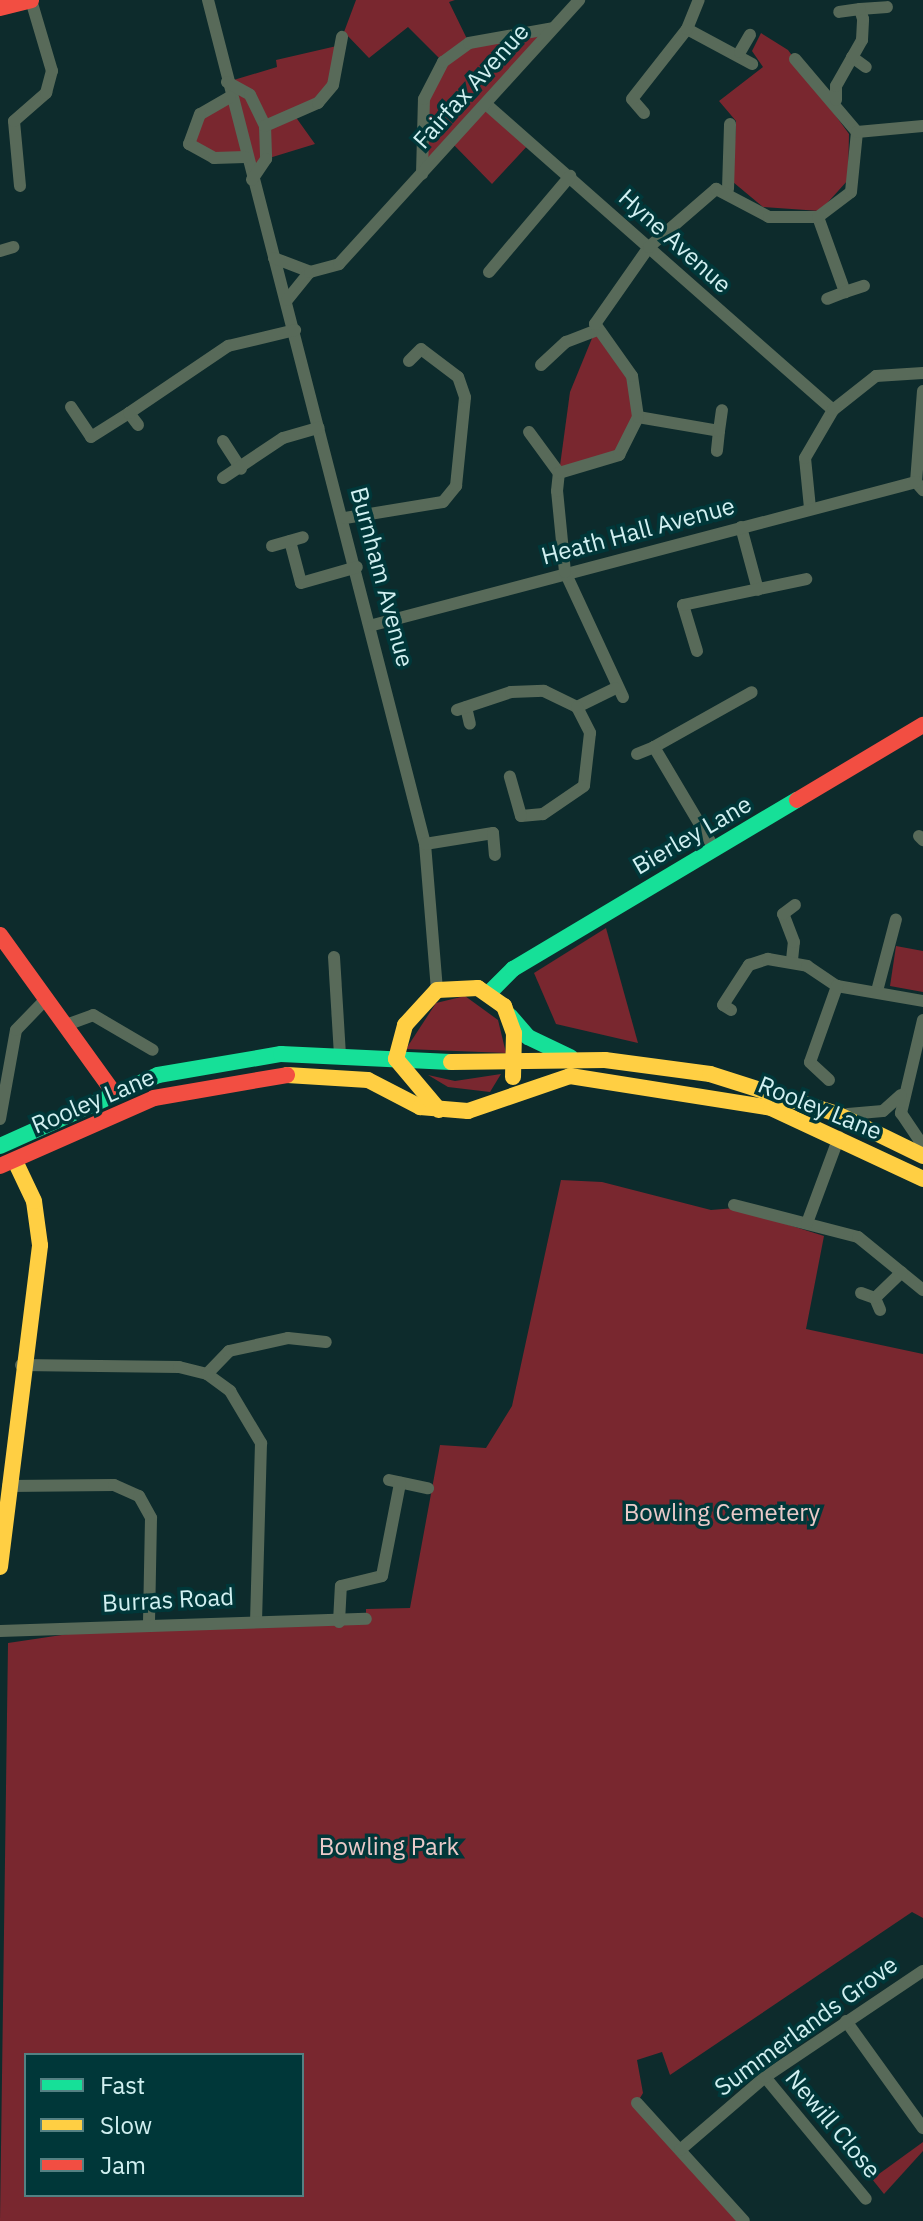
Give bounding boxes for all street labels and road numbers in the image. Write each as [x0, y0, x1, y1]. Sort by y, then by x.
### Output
street label: Fairfax Avenue [407, 17, 535, 155]
street label: Hyne Avenue [613, 183, 737, 299]
street label: Burnham Avenue [344, 484, 420, 670]
street label: Heath Hall Avenue [538, 491, 738, 571]
street label: Bierley Lane [627, 789, 757, 881]
street label: Rooley Lane [27, 1062, 159, 1140]
street label: Rooley Lane [754, 1070, 886, 1146]
street label: Burras Road [101, 1582, 235, 1618]
street label: Summerlands Grove [709, 1950, 903, 2102]
street label: Newill Close [779, 2064, 887, 2184]

